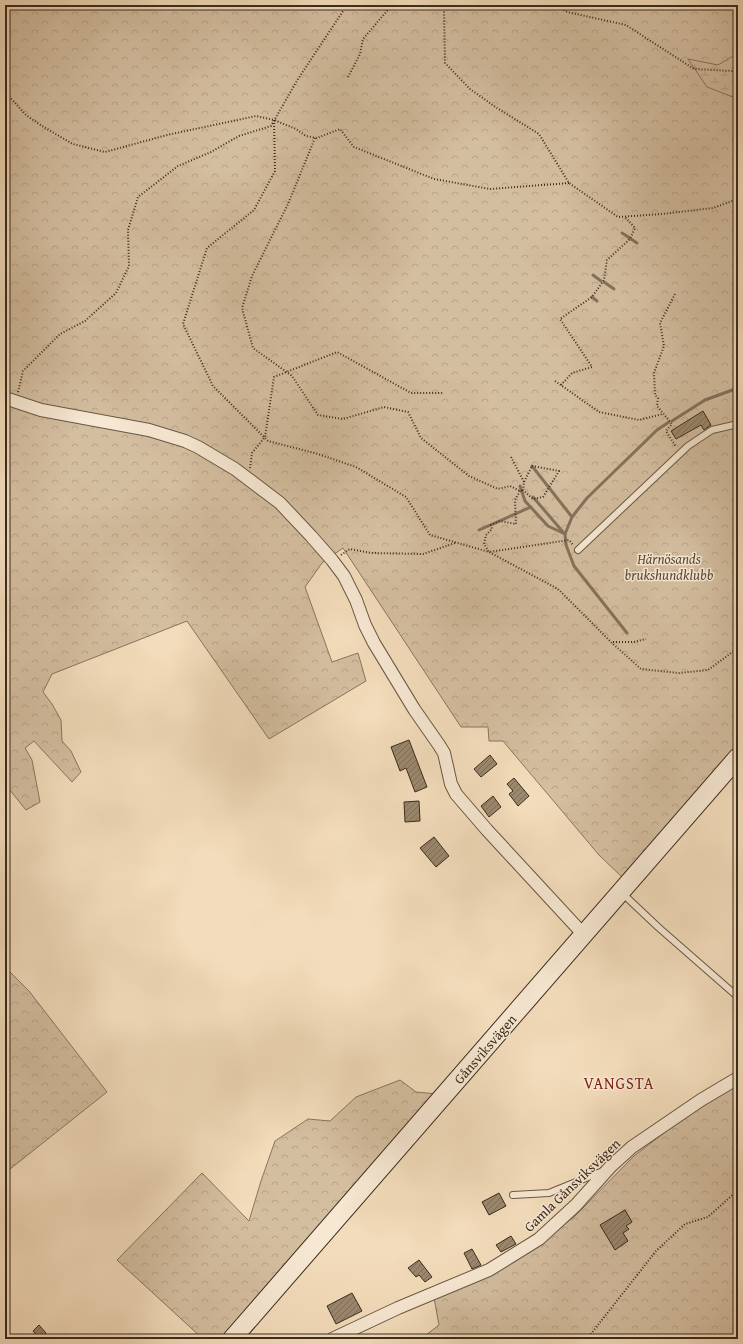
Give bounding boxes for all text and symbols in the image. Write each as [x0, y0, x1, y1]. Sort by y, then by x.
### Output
park label: Härnösands brukshundklubb [625, 549, 714, 585]
street label: Gånsviksvägen [449, 1010, 521, 1088]
district label: VANGSTA [583, 1071, 655, 1095]
street label: Gamla Gånsviksvägen [519, 1134, 625, 1236]

